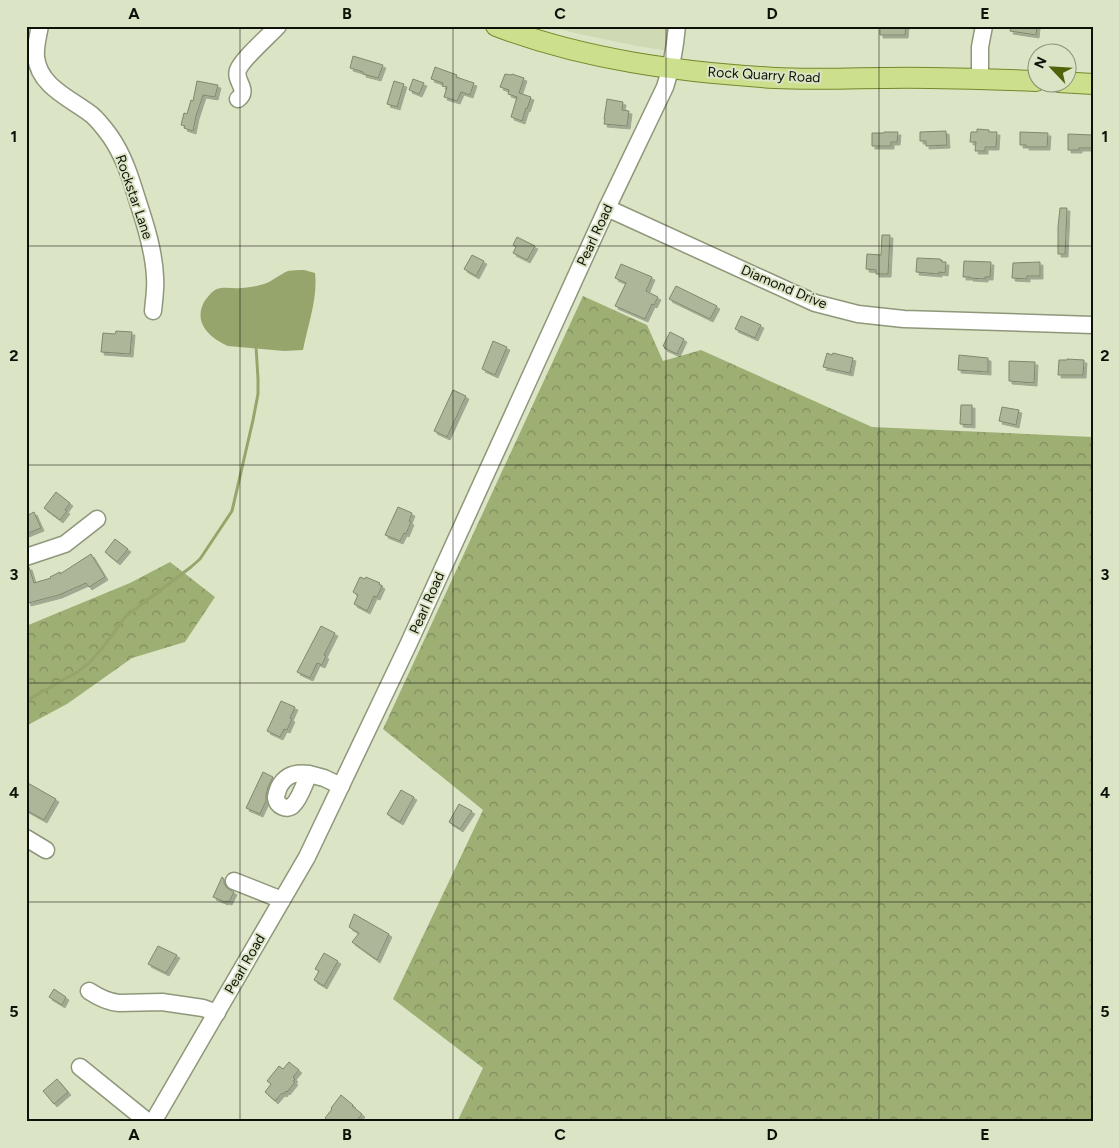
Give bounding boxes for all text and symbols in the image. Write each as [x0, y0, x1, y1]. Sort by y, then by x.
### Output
text: A [128, 4, 140, 23]
text: B [342, 4, 352, 23]
text: C [554, 4, 566, 23]
text: D [766, 4, 778, 23]
text: E [980, 4, 990, 23]
north arrow [1026, 42, 1076, 92]
text: N [1031, 54, 1051, 71]
street label: Rock Quarry Road [707, 64, 821, 86]
text: 1 [11, 127, 17, 146]
text: 1 [1102, 127, 1108, 146]
street label: Rockstar Lane [112, 153, 157, 242]
street label: Pearl Road [573, 201, 617, 269]
street label: Diamond Drive [738, 261, 830, 313]
text: 2 [9, 346, 19, 365]
text: 2 [1100, 346, 1110, 365]
text: 3 [10, 565, 19, 584]
text: 3 [1101, 565, 1110, 584]
street label: Pearl Road [406, 569, 448, 637]
text: 4 [9, 783, 19, 802]
text: 4 [1100, 783, 1110, 802]
street label: Pearl Road [221, 931, 269, 997]
text: 5 [9, 1002, 19, 1021]
text: 5 [1100, 1002, 1110, 1021]
text: A [128, 1125, 140, 1144]
text: B [342, 1125, 352, 1144]
text: C [554, 1125, 566, 1144]
text: D [766, 1125, 778, 1144]
text: E [980, 1125, 990, 1144]

